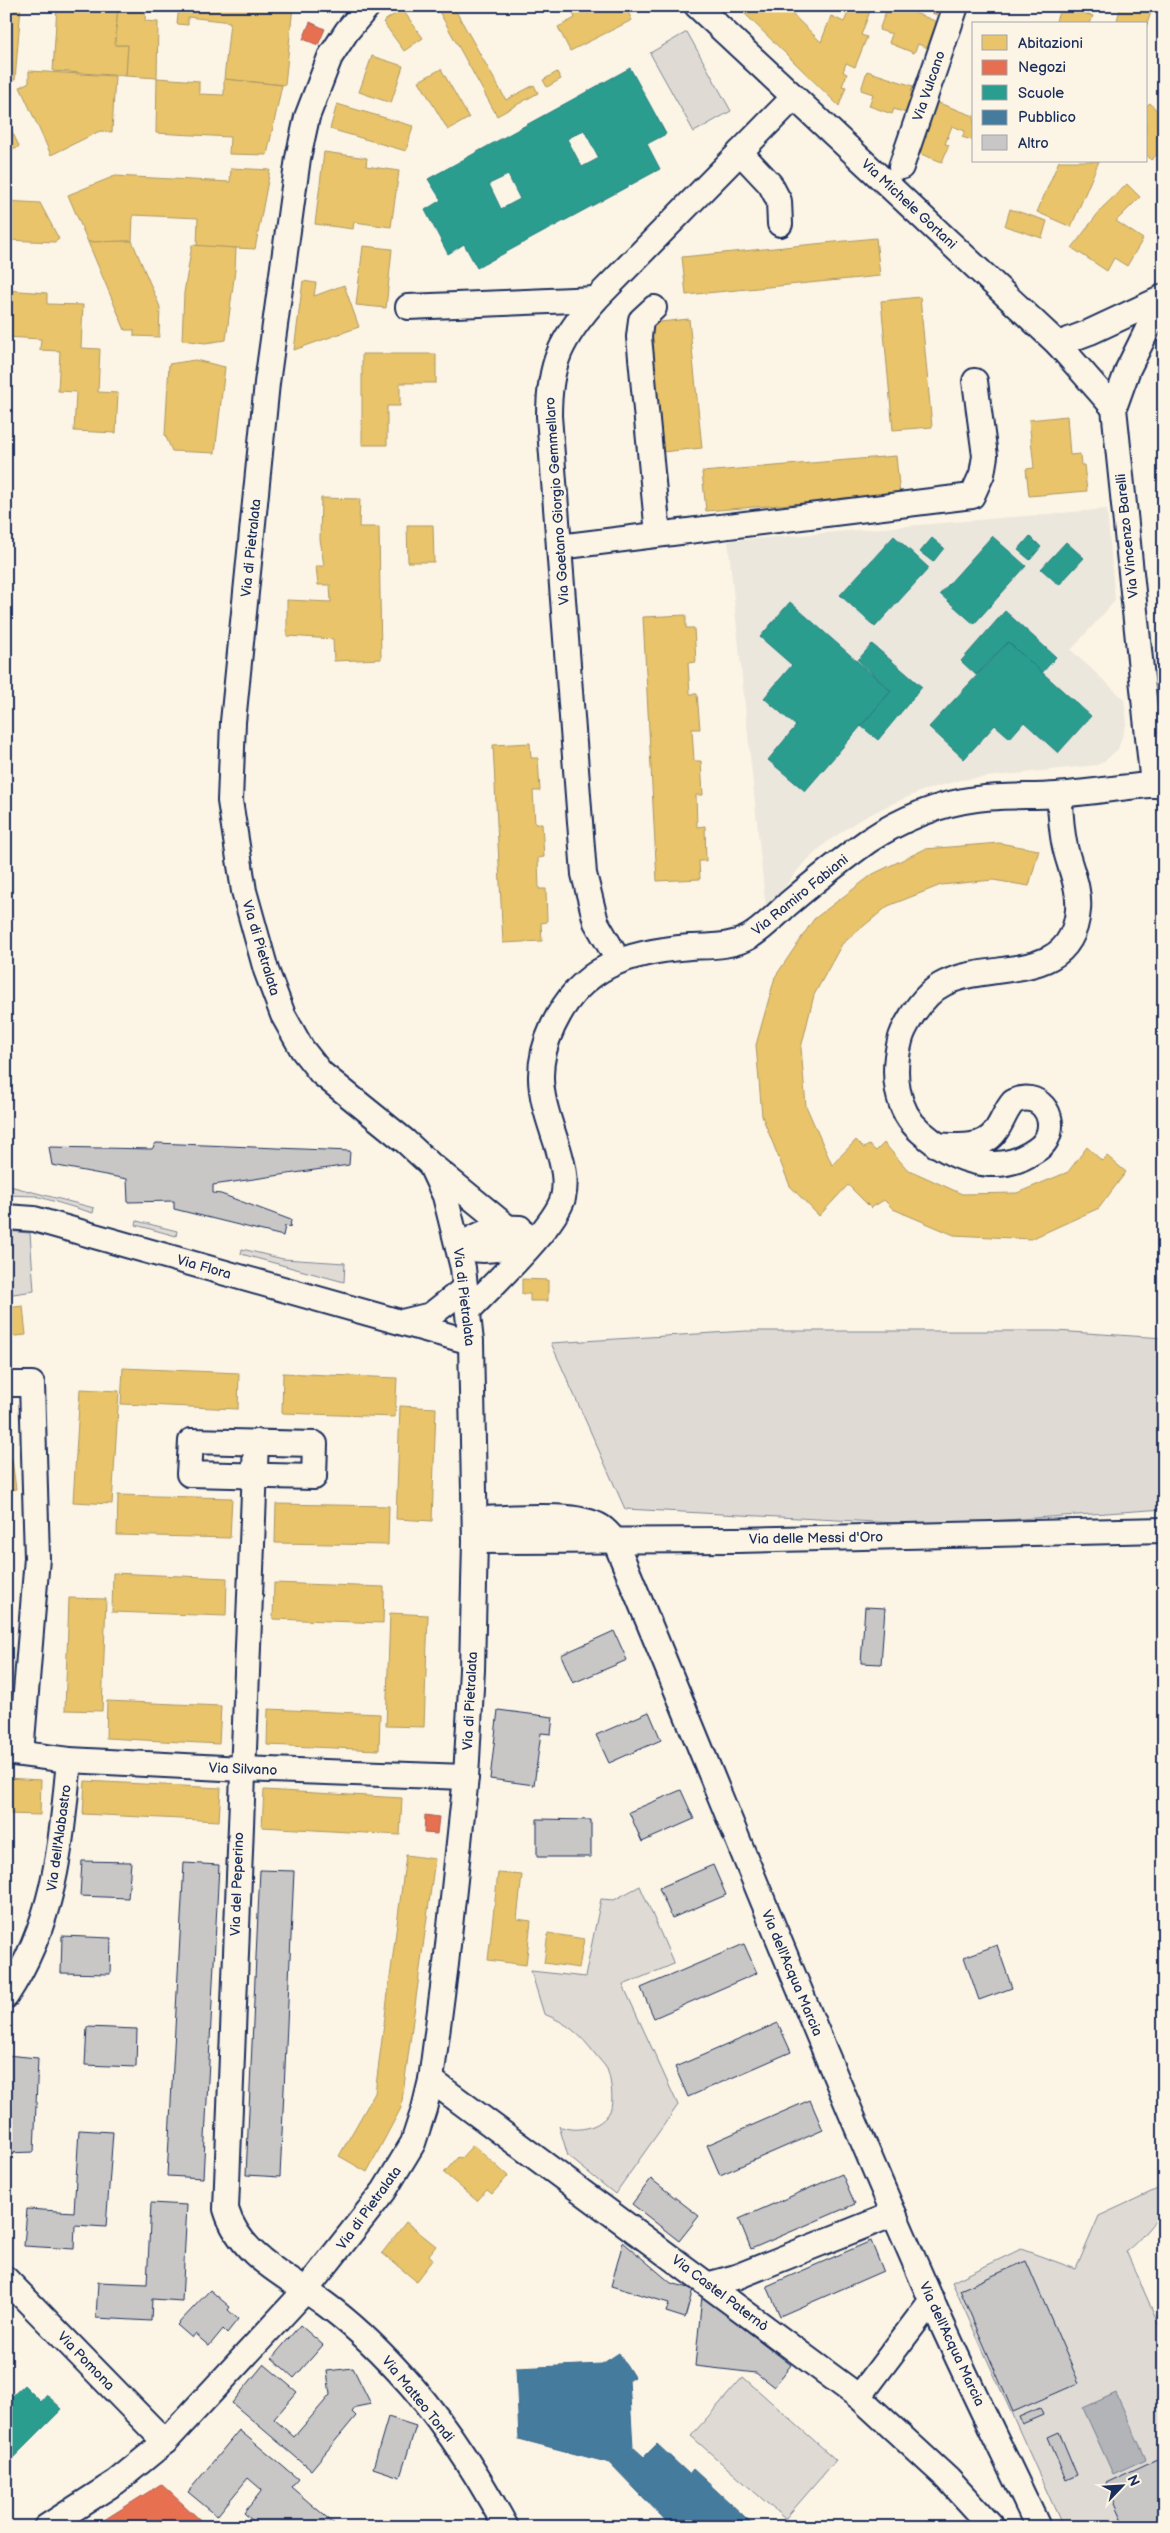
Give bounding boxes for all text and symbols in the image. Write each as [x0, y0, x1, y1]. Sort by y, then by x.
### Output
legend [972, 22, 1148, 162]
text: Abitazioni [1018, 34, 1083, 53]
street label: Via Vulcano [909, 49, 949, 123]
text: Negozi [1018, 58, 1066, 77]
text: Scuole [1018, 84, 1064, 103]
text: Pubblico [1018, 108, 1076, 127]
text: Altro [1018, 134, 1049, 153]
street label: Via Michele Gortani [858, 155, 960, 253]
street label: Via Gaetano Giorgio Gemmellaro [541, 396, 573, 606]
street label: Via Vincenzo Barelli [1112, 473, 1142, 599]
street label: Via di Pietralata [237, 498, 265, 598]
street label: Via Ramiro Fabiani [748, 851, 852, 939]
street label: Via di Pietralata [238, 898, 284, 998]
street label: Via di Pietralata [450, 1247, 478, 1347]
street label: Via Flora [175, 1251, 233, 1283]
street label: Via delle Messi d'Oro [749, 1528, 883, 1548]
street label: Via di Pietralata [459, 1651, 481, 1751]
street label: Via Silvano [208, 1759, 278, 1779]
street label: Via dell'Alabastro [43, 1783, 75, 1893]
street label: Via del Peperino [227, 1832, 247, 1936]
street label: Via dell'Acqua Marcia [758, 1907, 826, 2039]
street label: Via di Pietralata [333, 2163, 405, 2253]
street label: Via Castel Paternò [668, 2251, 772, 2335]
street label: Via dell'Acqua Marcia [916, 2279, 988, 2409]
street label: Via Pomona [54, 2328, 118, 2394]
street label: Via Matteo Tondi [378, 2353, 458, 2445]
north arrow [1098, 2460, 1148, 2510]
text: N [1123, 2472, 1143, 2489]

